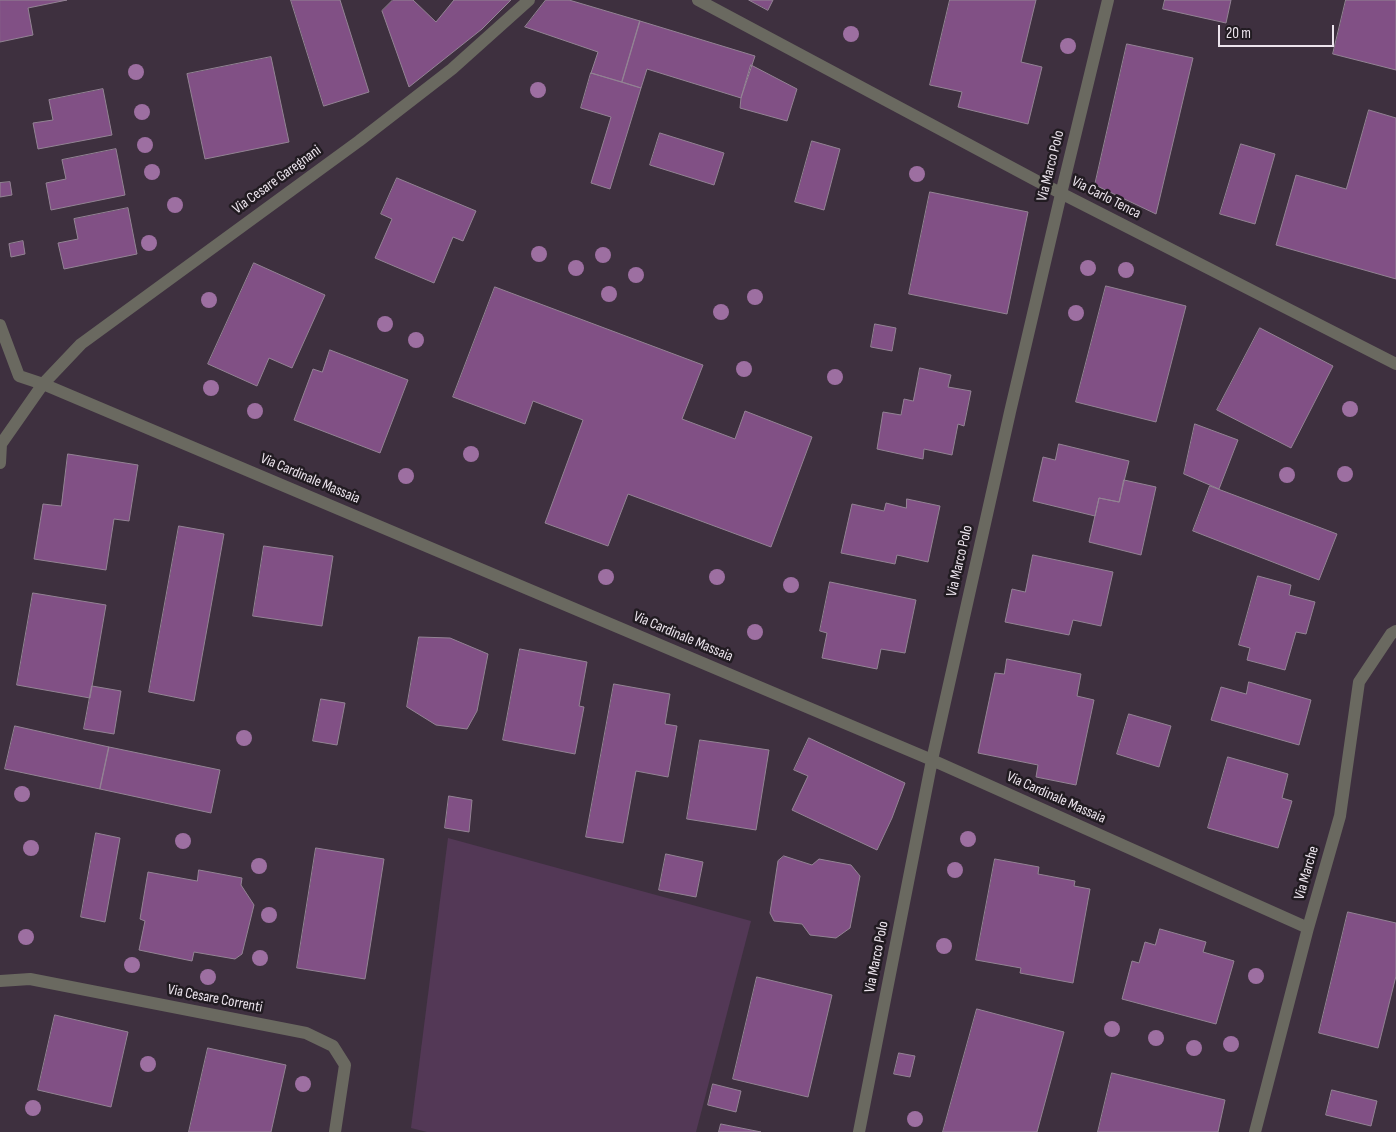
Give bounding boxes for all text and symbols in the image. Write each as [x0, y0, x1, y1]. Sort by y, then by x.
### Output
scale bar [1221, 15, 1337, 47]
text: 20 m [1226, 24, 1251, 43]
street label: Via Marco Polo [1033, 129, 1069, 203]
street label: Via Cesare Garegnani [229, 142, 325, 218]
street label: Via Carlo Tenca [1068, 173, 1144, 223]
street label: Via Cardinale Massaia [257, 450, 363, 508]
street label: Via Marco Polo [943, 524, 977, 598]
street label: Via Cardinale Massaia [630, 608, 736, 666]
street label: Via Cardinale Massaia [1004, 768, 1108, 828]
street label: Via Marche [1291, 844, 1323, 902]
street label: Via Marco Polo [861, 920, 893, 994]
street label: Via Cesare Correnti [166, 981, 264, 1017]

